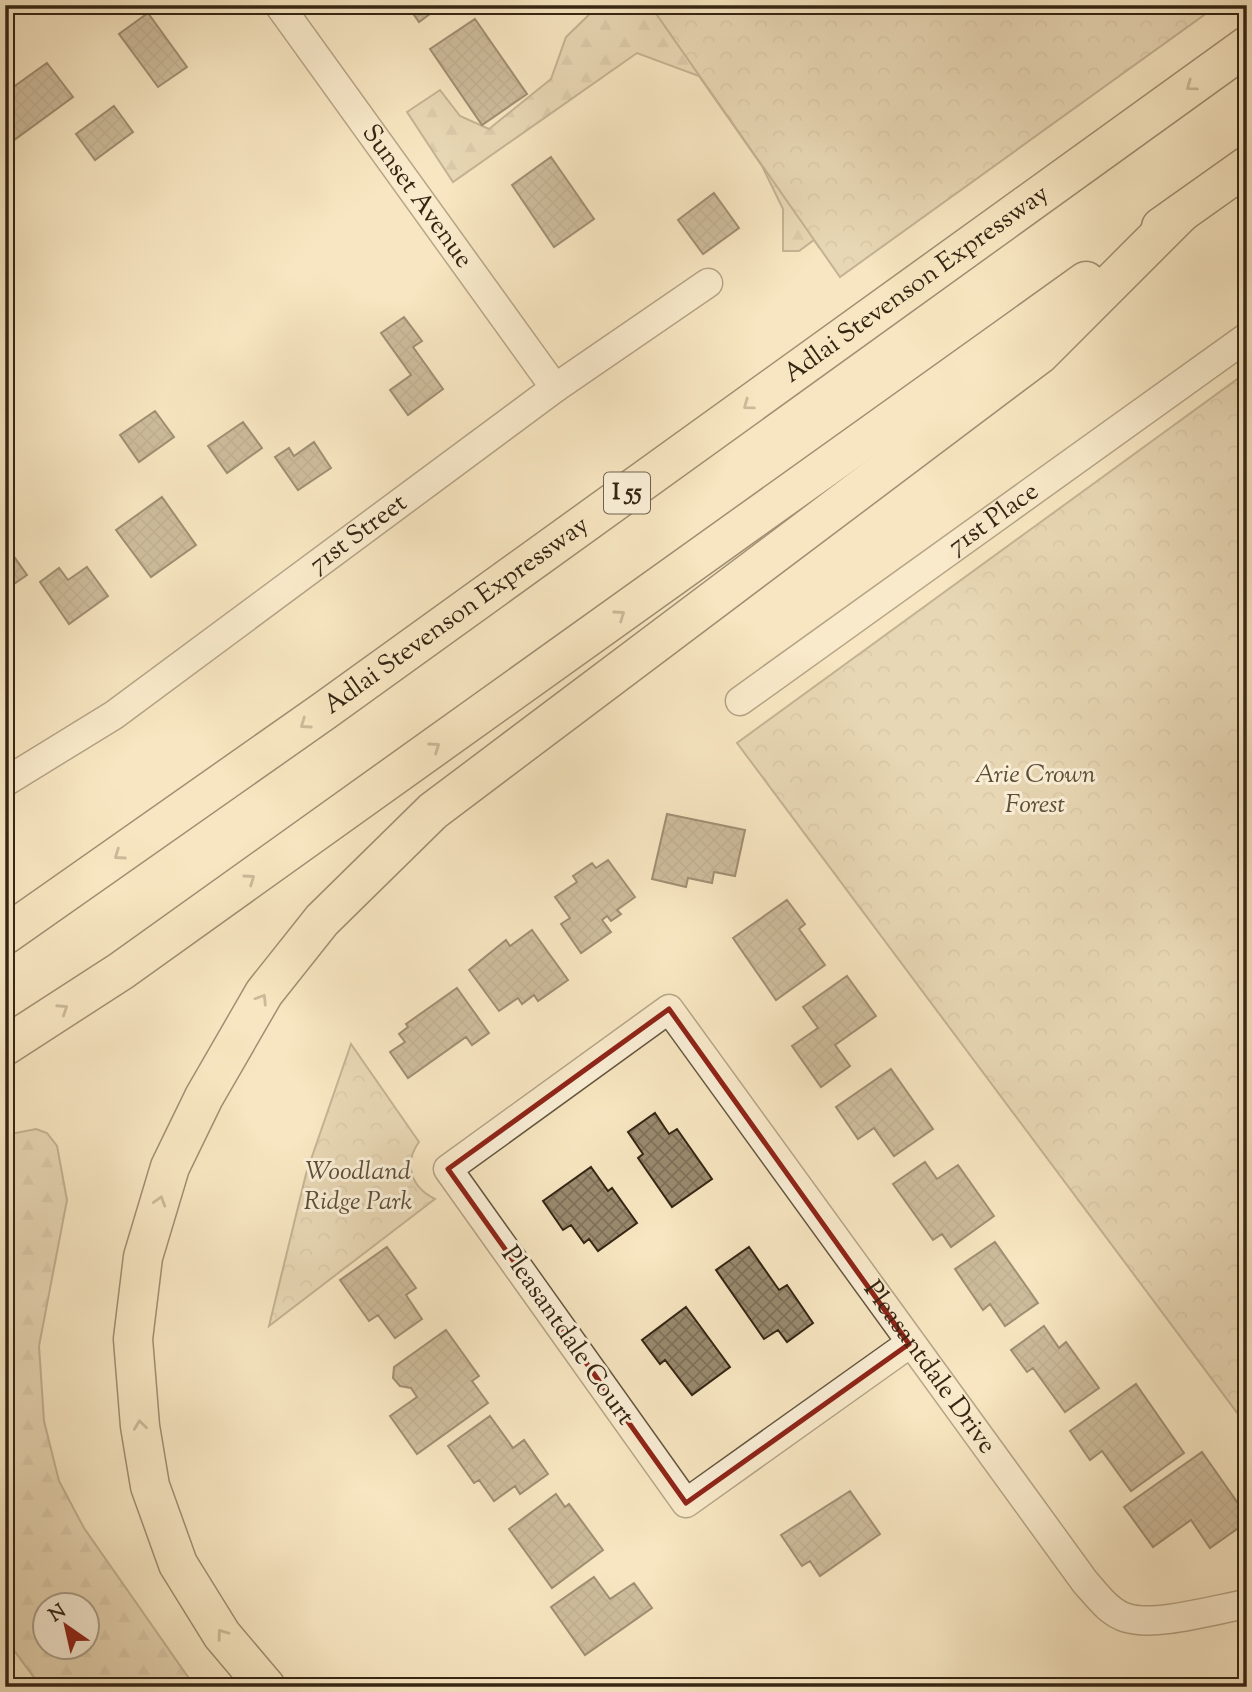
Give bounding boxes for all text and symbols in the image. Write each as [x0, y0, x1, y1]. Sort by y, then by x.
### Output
one-way arrow [1186, 78, 1199, 90]
street label: Sunset Avenue [352, 117, 482, 276]
street label: Adlai Stevenson Expressway [776, 176, 1057, 392]
one-way arrow [743, 397, 756, 410]
road number: I 55 [604, 472, 650, 514]
street label: 71st Place [940, 474, 1046, 564]
street label: 71st Street [302, 485, 415, 583]
street label: Adlai Stevenson Expressway [316, 507, 597, 724]
one-way arrow [612, 611, 625, 623]
one-way arrow [300, 716, 313, 728]
one-way arrow [427, 743, 440, 755]
park label: Arie Crown Forest [974, 757, 1096, 824]
one-way arrow [114, 847, 127, 859]
one-way arrow [242, 875, 255, 887]
one-way arrow [253, 993, 266, 1006]
one-way arrow [55, 1004, 68, 1017]
park label: Woodland Ridge Park [304, 1154, 412, 1221]
one-way arrow [151, 1196, 166, 1208]
street label: Pleasantdale Court [491, 1239, 643, 1433]
street label: Pleasantdale Drive [854, 1273, 1005, 1462]
one-way arrow [133, 1420, 148, 1431]
north arrow [32, 1590, 102, 1660]
text: N [44, 1599, 72, 1629]
one-way arrow [218, 1630, 231, 1642]

